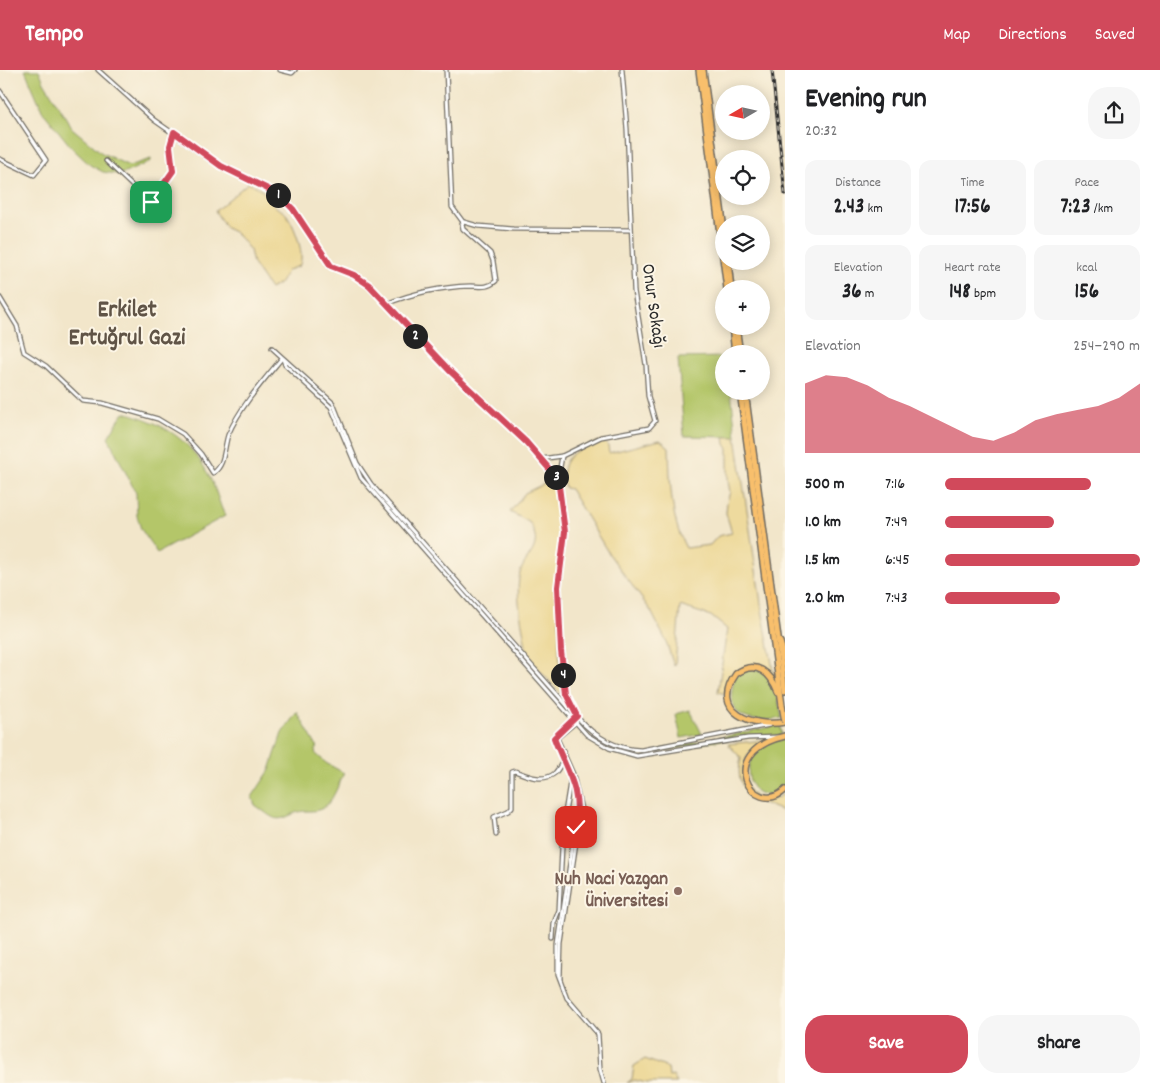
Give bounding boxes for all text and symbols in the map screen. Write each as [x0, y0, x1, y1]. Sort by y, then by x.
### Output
text: Tempo [25, 18, 83, 52]
text: Map [943, 23, 970, 48]
text: Directions [998, 23, 1067, 48]
text: Saved [1095, 23, 1135, 48]
text: Evening run [805, 81, 927, 121]
north arrow [715, 85, 770, 140]
map controls [715, 85, 770, 400]
button: share [1088, 87, 1140, 139]
text: 20:32 [805, 120, 837, 143]
button: locate [715, 150, 770, 205]
text: Distance [835, 173, 881, 193]
text: Time [961, 173, 984, 193]
text: Pace [1074, 173, 1099, 193]
pin [130, 181, 172, 223]
pin: 1 [266, 182, 290, 208]
text: 1 [277, 185, 280, 205]
icon: arrive [137, 188, 165, 216]
text: 2.43 [834, 193, 864, 223]
text: 17:56 [954, 193, 991, 223]
text: 7:23 [1061, 193, 1091, 223]
text: km [864, 199, 883, 219]
text: /km [1091, 199, 1113, 219]
button: layers [715, 215, 770, 270]
text: Elevation [834, 258, 883, 278]
text: Heart rate [944, 258, 1001, 278]
text: kcal [1076, 258, 1097, 278]
street label: Onur Sokağı [633, 262, 671, 350]
text: 36 [842, 278, 862, 308]
text: 148 [949, 278, 971, 308]
text: 156 [1075, 278, 1099, 308]
button: + [715, 280, 770, 335]
text: m [862, 284, 874, 304]
text: bpm [971, 284, 996, 304]
district label: Erkilet Ertuğrul Gazi [69, 294, 186, 356]
pin: 2 [402, 324, 428, 348]
text: 2 [412, 326, 419, 346]
text: Elevation [805, 335, 861, 358]
text: 254–290 m [1073, 335, 1140, 358]
button: − [715, 345, 770, 400]
pin: 3 [544, 464, 568, 490]
text: 3 [553, 467, 560, 487]
text: 500 m [805, 473, 845, 496]
text: 7:16 [885, 473, 905, 496]
text: 1.0 km [805, 511, 841, 534]
text: 7:49 [885, 511, 908, 534]
text: 1.5 km [805, 549, 840, 572]
text: 6:45 [885, 549, 910, 572]
text: 2.0 km [805, 587, 845, 610]
text: 7:43 [885, 587, 908, 610]
pin: 4 [550, 662, 576, 688]
text: 4 [561, 665, 566, 685]
pin [555, 806, 597, 848]
icon: check [562, 813, 590, 841]
place label: Nuh Naci Yazgan Üniversitesi [555, 867, 669, 916]
marker: Nuh Naci Yazgan Üniversitesi [672, 885, 684, 897]
button: Save [805, 1015, 968, 1073]
button: Share [978, 1015, 1140, 1073]

